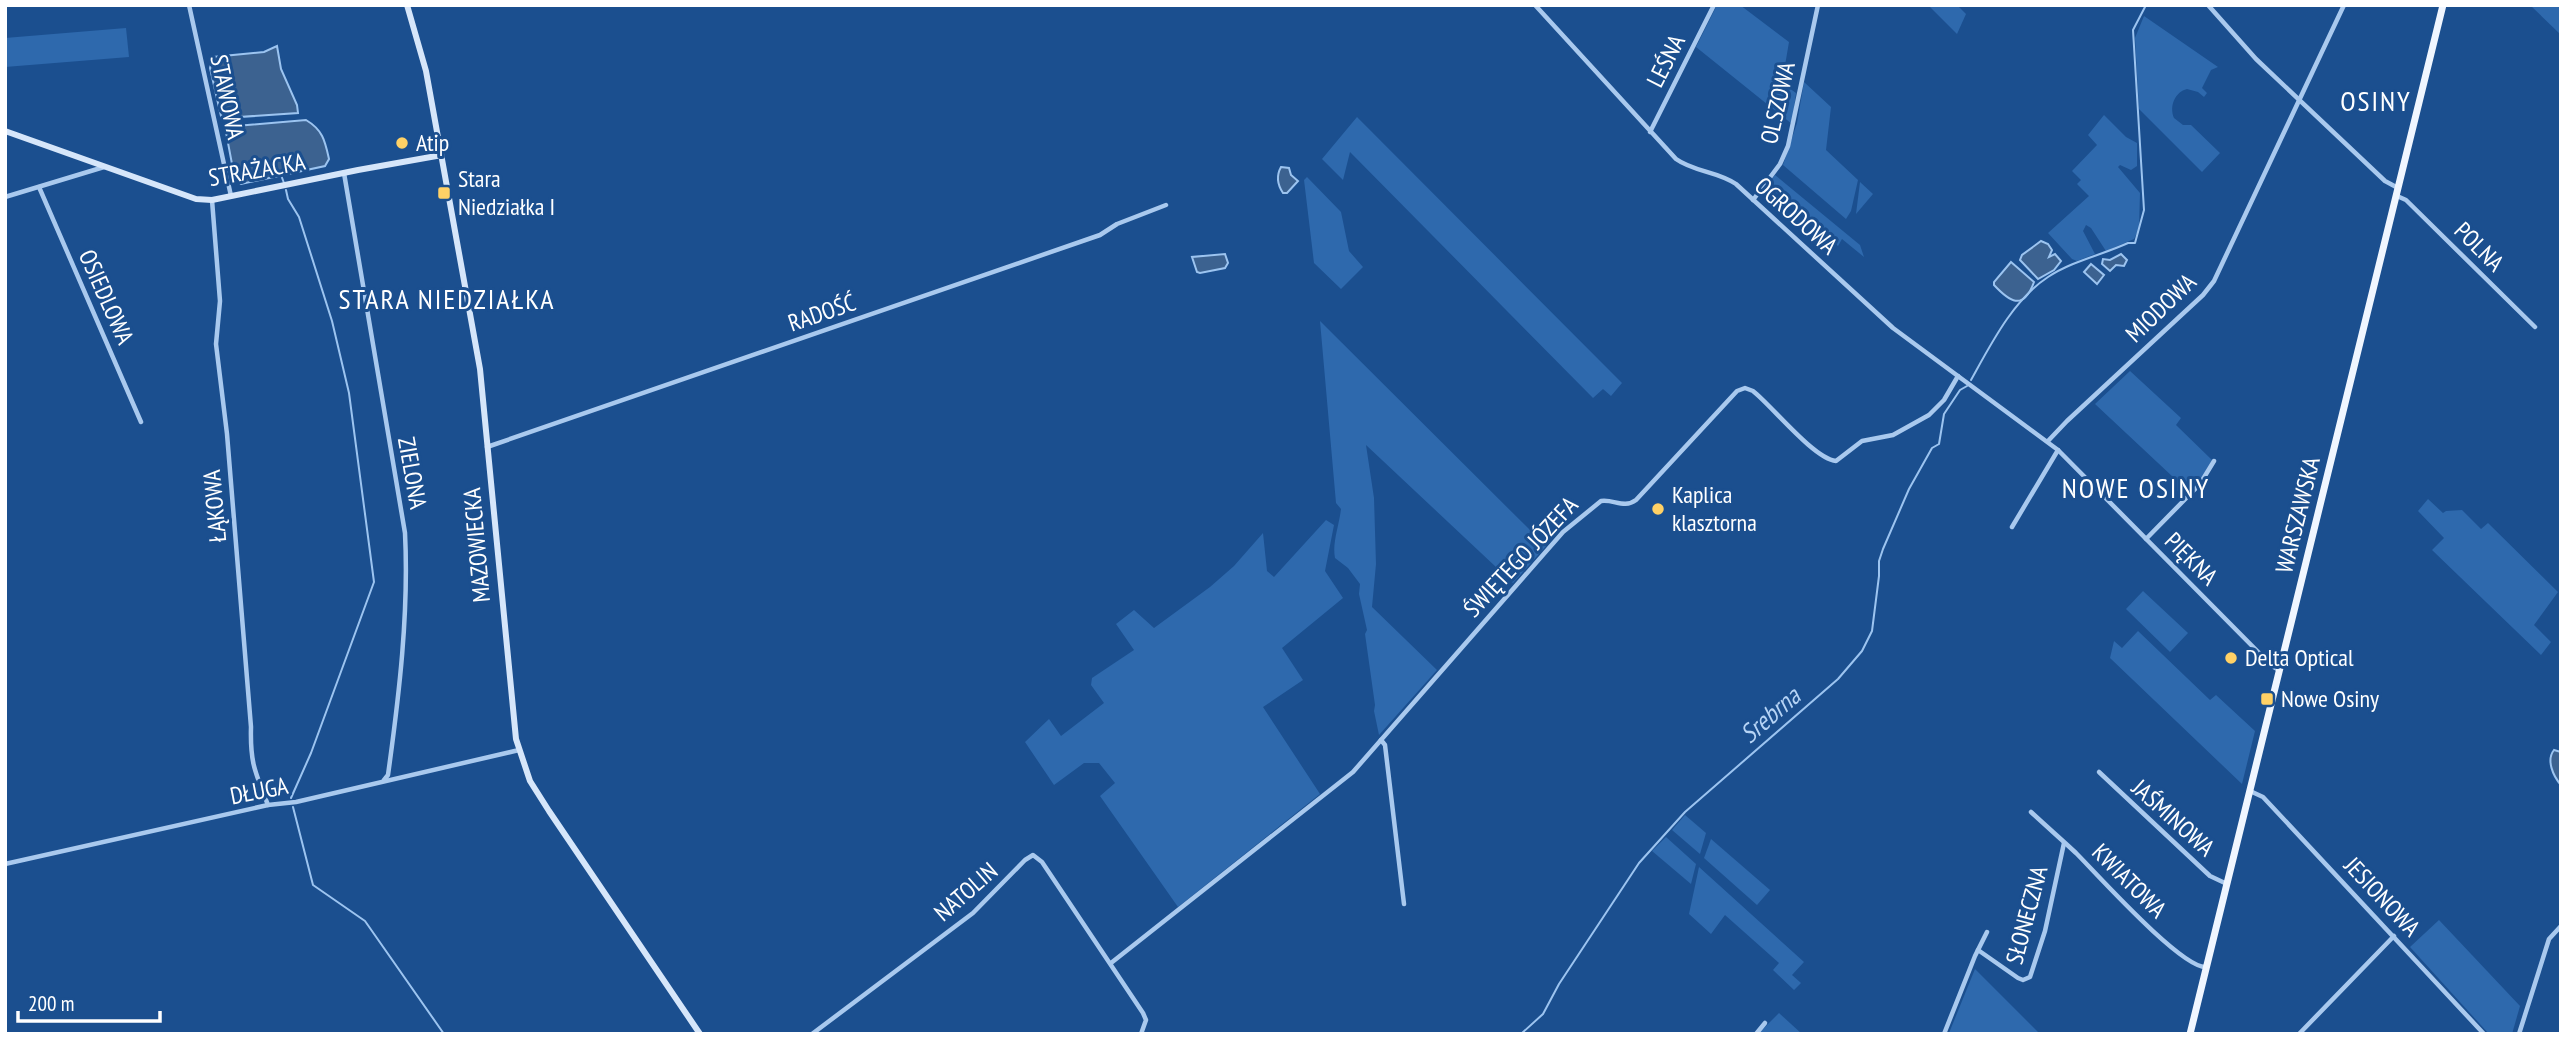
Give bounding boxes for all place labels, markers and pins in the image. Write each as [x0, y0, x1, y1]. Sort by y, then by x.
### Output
place label: Atip [416, 127, 449, 158]
marker: Atip [394, 135, 410, 151]
place label: Stara Niedziałka I [458, 163, 555, 222]
marker: Stara Niedziałka I [436, 185, 452, 201]
place label: Kaplica klasztorna [1672, 479, 1757, 538]
marker: Kaplica klasztorna [1650, 501, 1666, 517]
place label: Delta Optical [2245, 642, 2354, 673]
marker: Delta Optical [2223, 650, 2239, 666]
place label: Nowe Osiny [2281, 683, 2379, 714]
marker: Nowe Osiny [2259, 691, 2275, 707]

